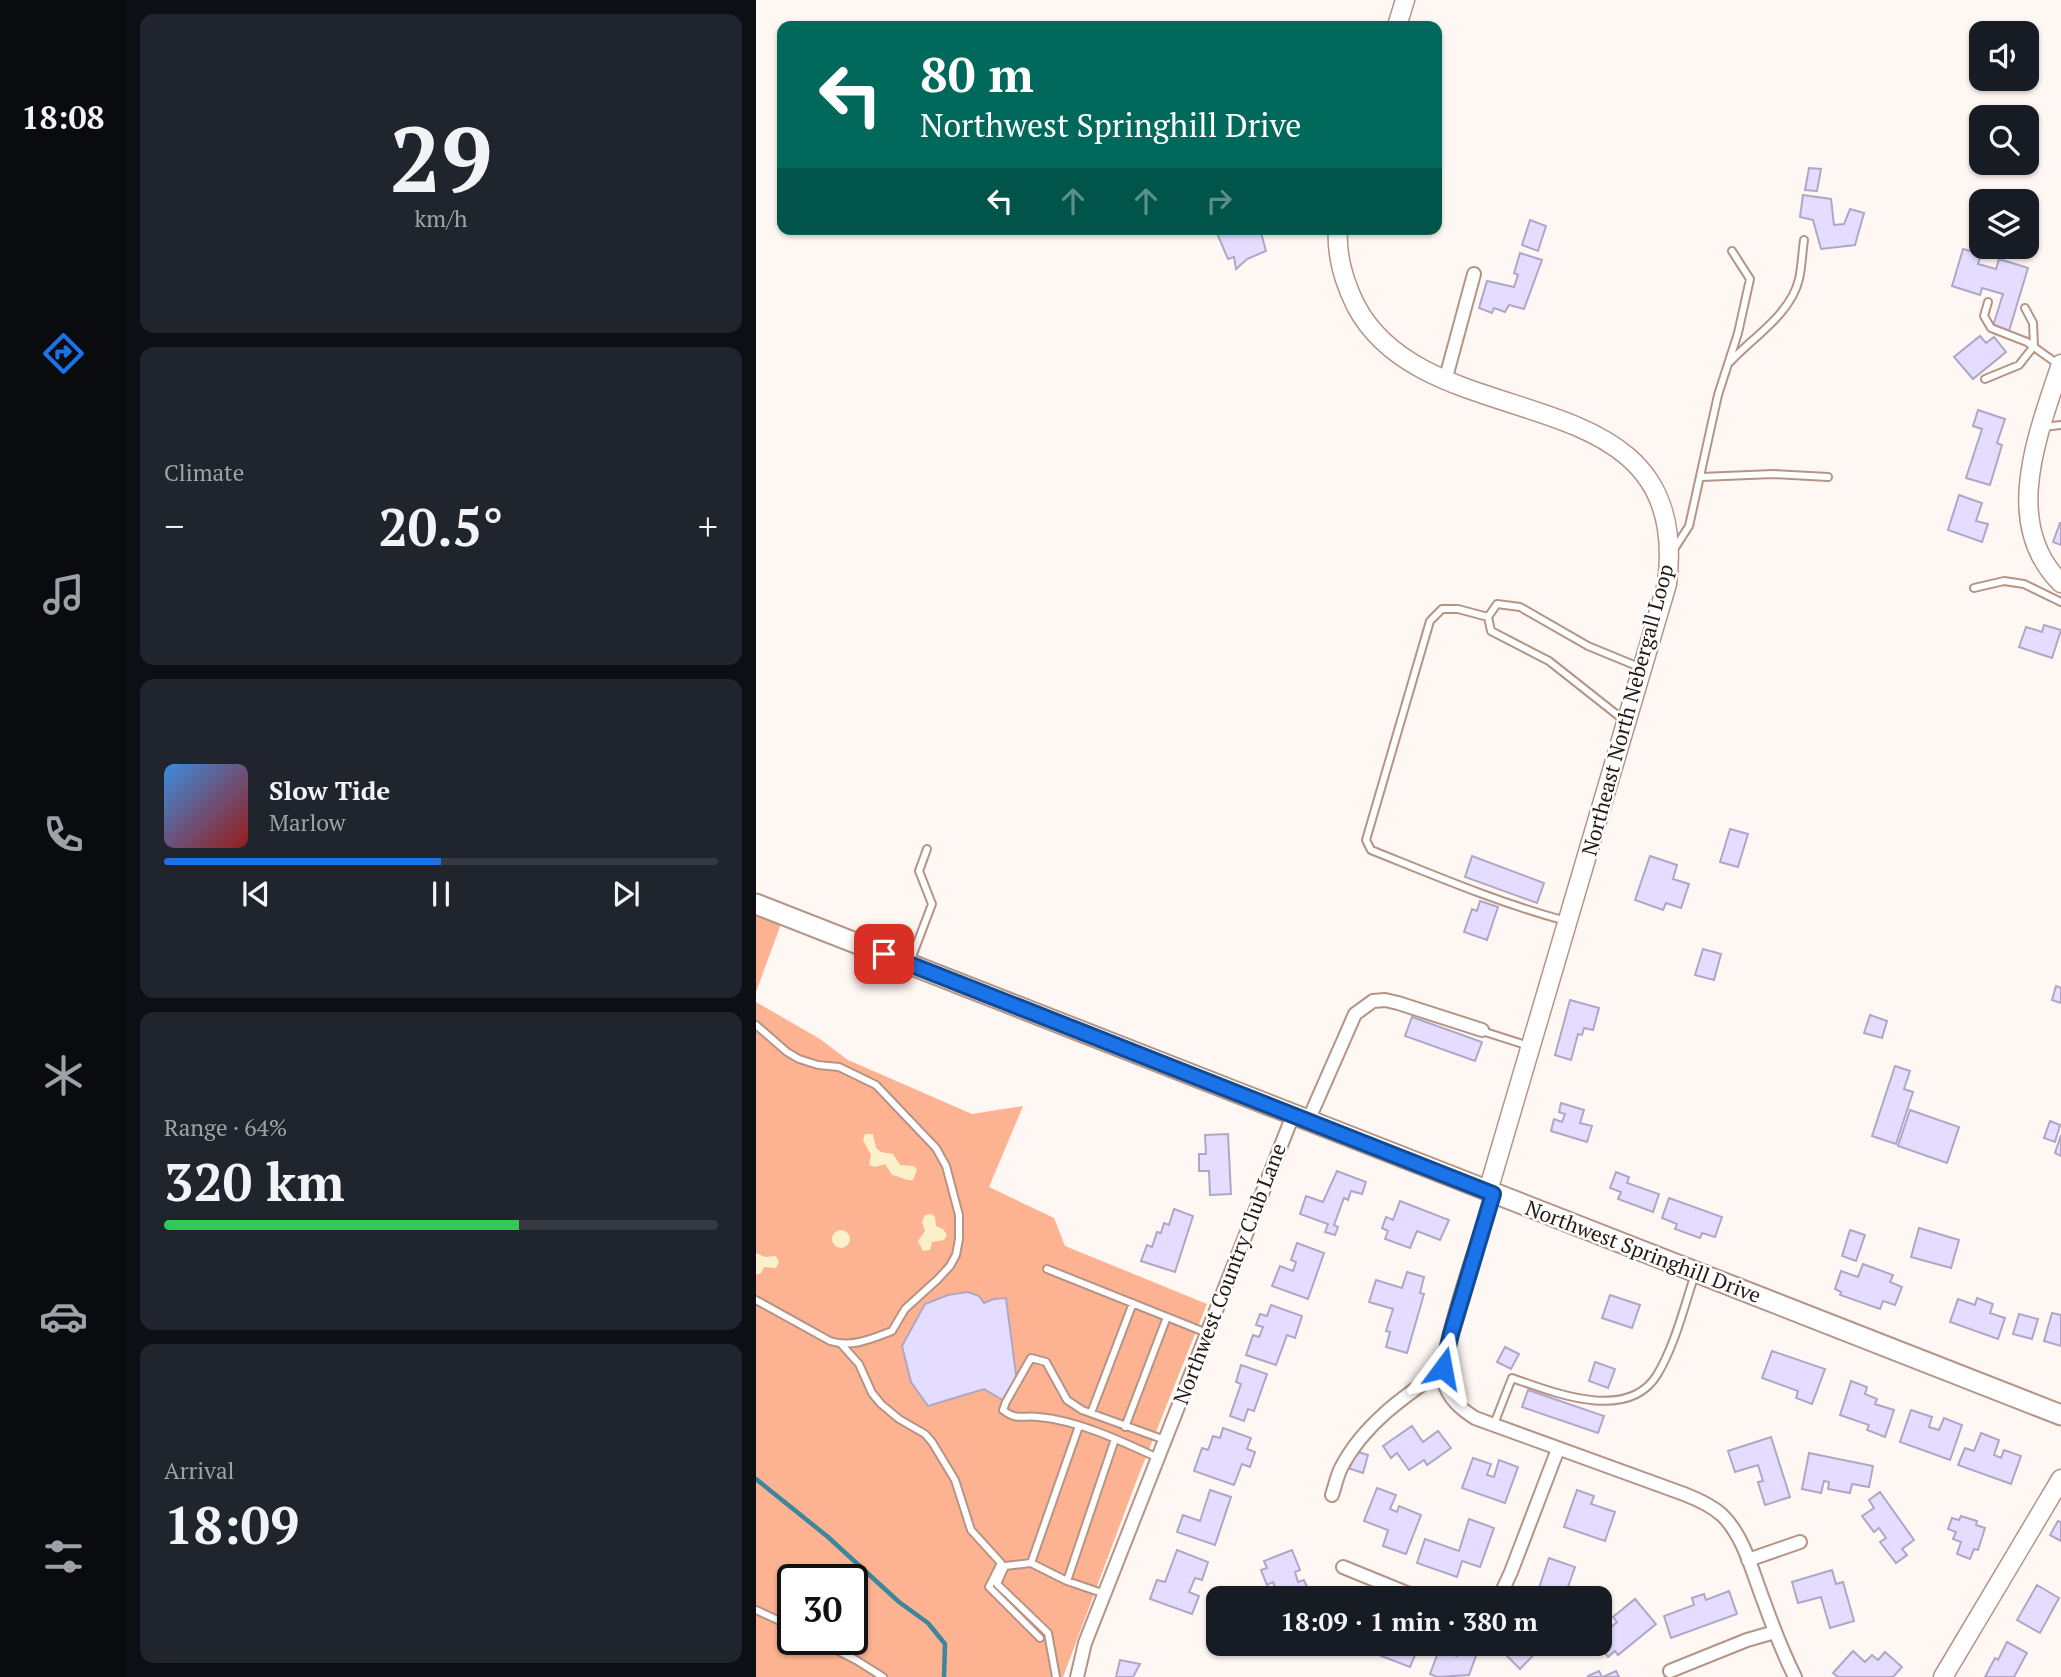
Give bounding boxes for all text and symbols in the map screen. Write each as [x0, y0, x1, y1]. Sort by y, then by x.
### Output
map controls [1969, 21, 2039, 259]
button: sound [1969, 21, 2039, 91]
text: 80 m [920, 41, 1034, 106]
icon: left [805, 49, 896, 140]
text: 18:08 [21, 96, 105, 138]
text: 29 [390, 97, 492, 218]
text: Northwest Springhill Drive [920, 104, 1301, 146]
button: search [1969, 105, 2039, 175]
icon: left [981, 182, 1019, 220]
icon: ahead [1054, 182, 1092, 220]
icon: ahead [1127, 182, 1165, 220]
icon: right [1200, 182, 1238, 220]
button: layers [1969, 189, 2039, 259]
text: km/h [414, 203, 468, 234]
icon: directions [39, 329, 88, 378]
text: Climate [164, 457, 244, 488]
text: 20.5° [378, 492, 504, 561]
text: − [164, 501, 184, 551]
text: + [698, 501, 718, 551]
street label: Northeast North Nebergall Loop [1575, 561, 1679, 859]
icon: music [39, 570, 88, 619]
text: Slow Tide [269, 773, 390, 807]
text: Marlow [269, 807, 346, 838]
icon: phone [39, 810, 88, 859]
icon: previous [237, 875, 275, 913]
icon: pause [422, 875, 460, 913]
icon: next [607, 875, 645, 913]
pin [854, 924, 914, 984]
icon: arrive [865, 935, 903, 973]
icon: climate [39, 1051, 88, 1100]
text: Range · 64% [164, 1112, 287, 1143]
street label: Northwest Country Club Lane [1166, 1139, 1292, 1408]
text: 320 km [164, 1147, 345, 1216]
street label: Northwest Springhill Drive [1522, 1193, 1765, 1309]
icon: car [39, 1292, 88, 1341]
position arrow [1406, 1331, 1480, 1405]
text: Arrival [164, 1455, 235, 1486]
text: 18:09 [164, 1490, 299, 1559]
icon: filters [39, 1532, 88, 1581]
speed limit sign: 30 [777, 1564, 868, 1655]
text: 18:09 · 1 min · 380 m [1280, 1604, 1538, 1638]

